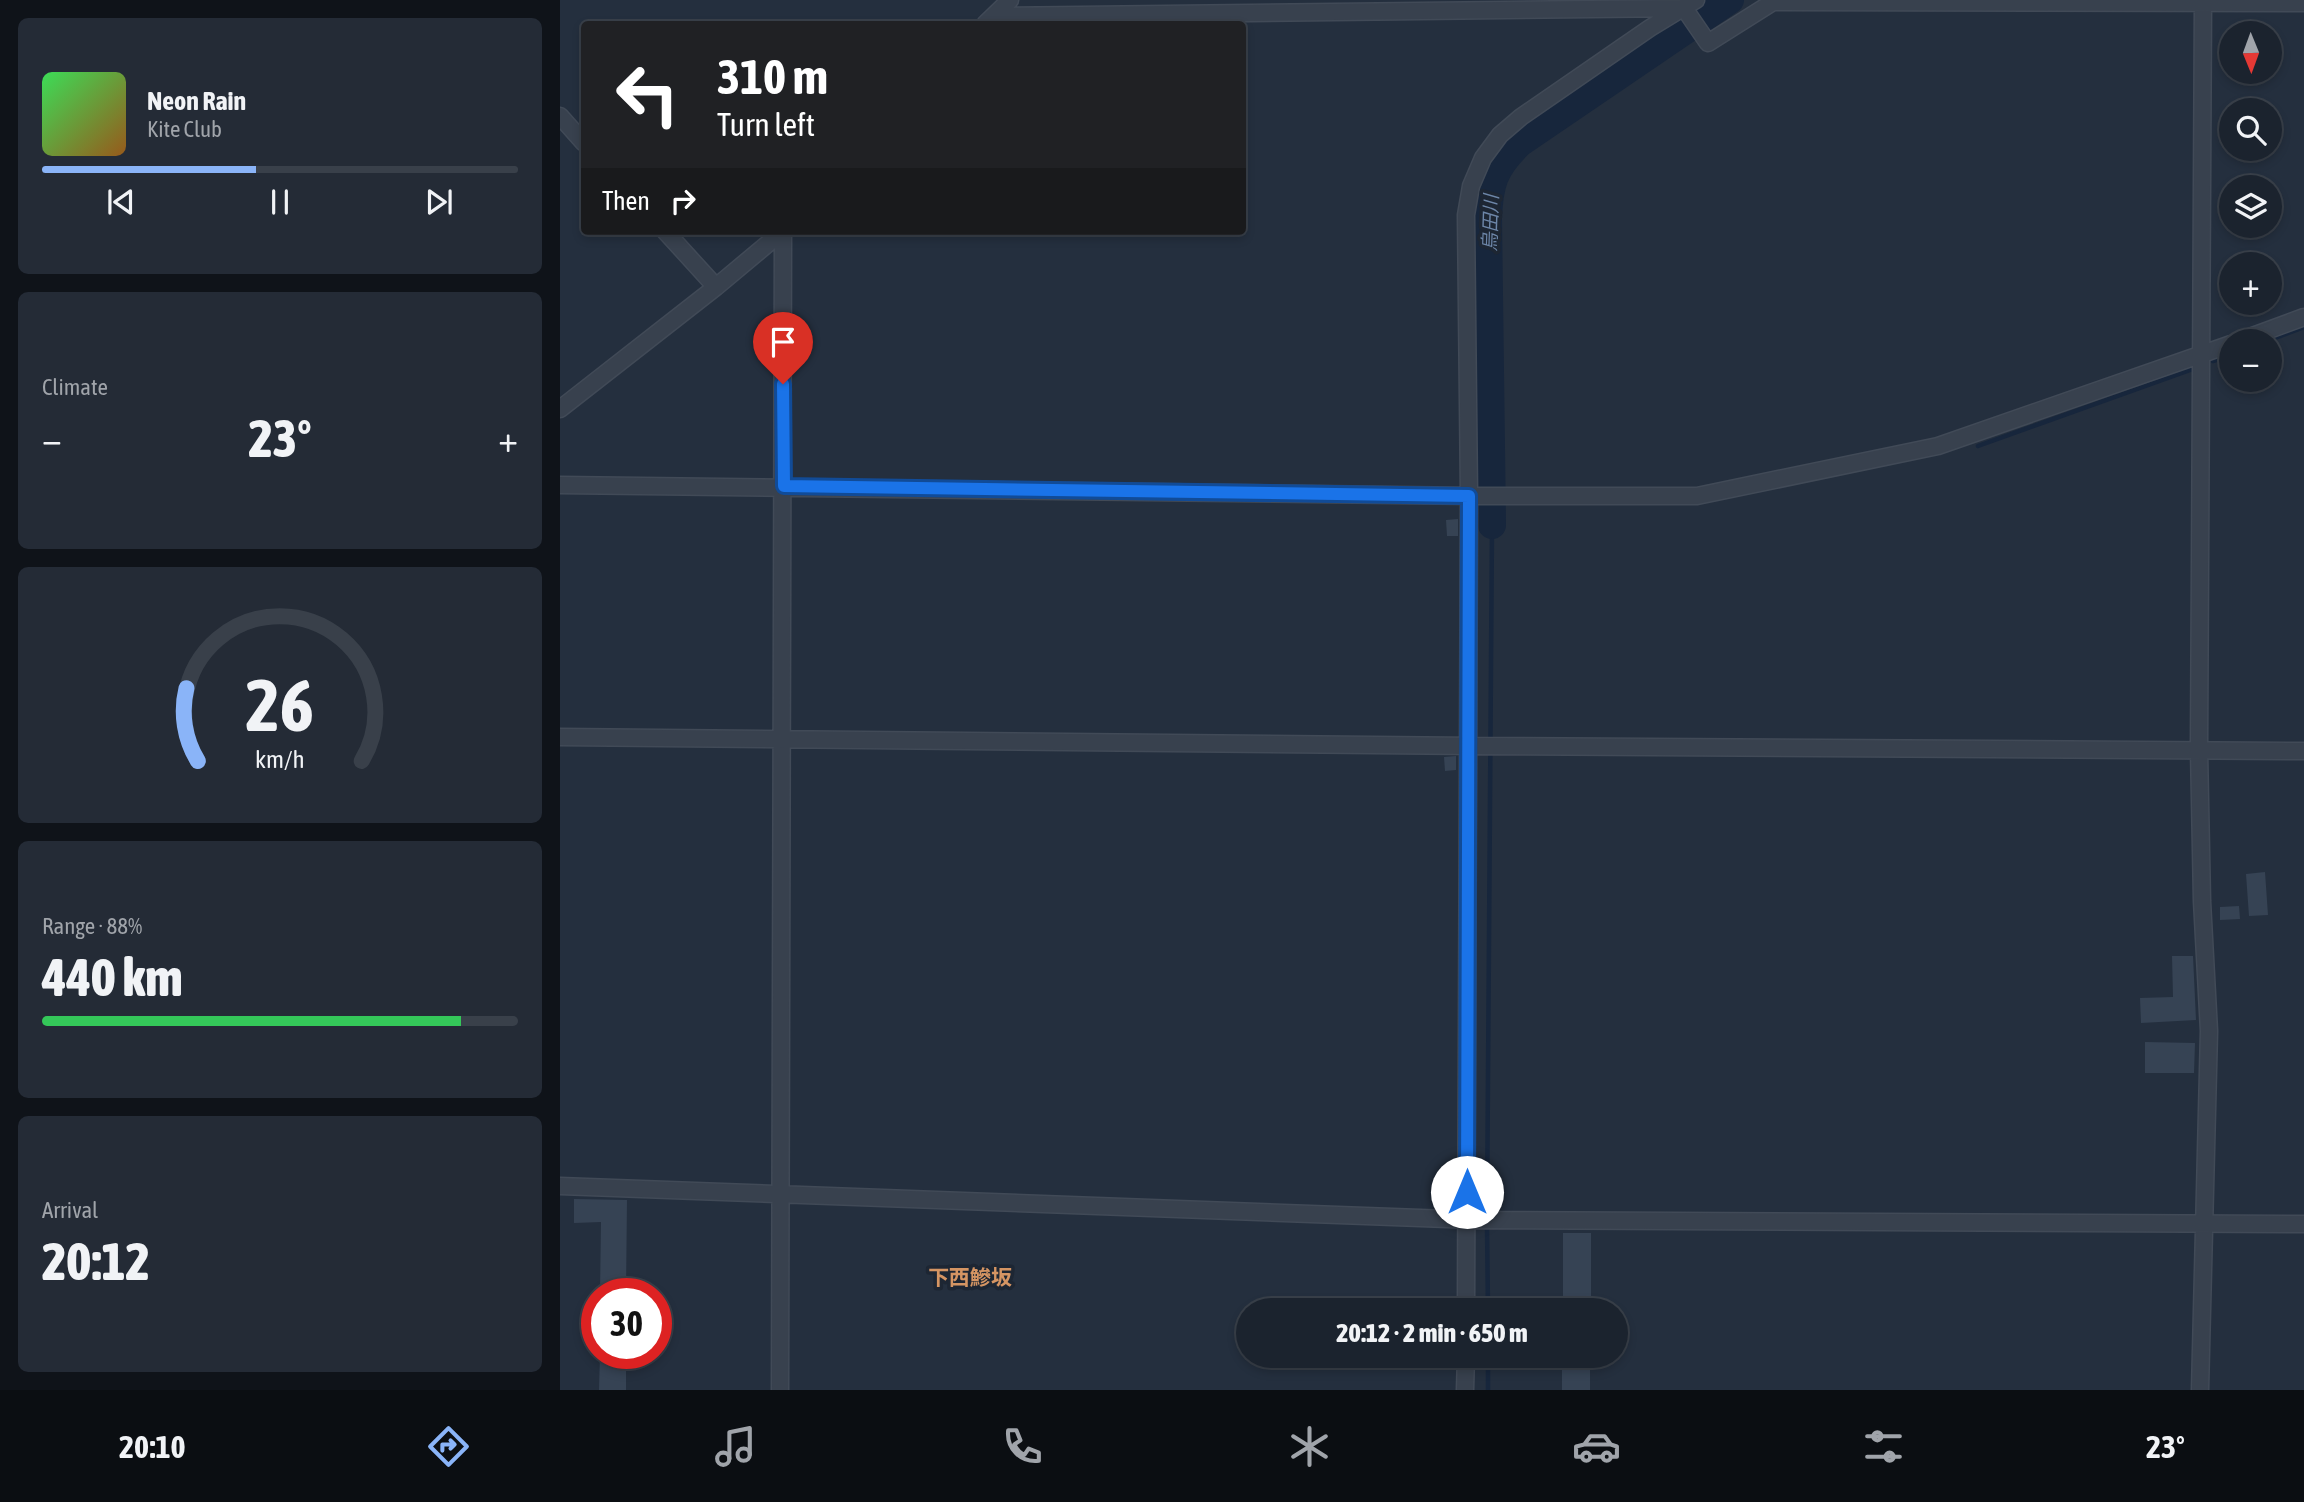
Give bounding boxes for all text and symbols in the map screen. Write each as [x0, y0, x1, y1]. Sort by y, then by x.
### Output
north arrow [2219, 21, 2282, 84]
map controls [2219, 21, 2282, 392]
text: 310 m [717, 48, 828, 104]
icon: left [602, 49, 693, 140]
text: Neon Rain [147, 86, 246, 116]
button: search [2219, 98, 2282, 161]
text: Turn left [717, 106, 815, 143]
text: Kite Club [147, 116, 222, 142]
button: layers [2219, 175, 2282, 238]
icon: right [664, 182, 702, 220]
icon: previous [102, 183, 140, 221]
icon: pause [261, 183, 299, 221]
icon: next [420, 183, 458, 221]
text: Then [602, 186, 650, 216]
water label: 烏田川 [1478, 192, 1502, 252]
button: + [2219, 252, 2282, 315]
pin [753, 312, 813, 384]
icon: arrive [764, 323, 802, 361]
button: − [2219, 329, 2282, 392]
text: Climate [42, 374, 108, 400]
text: 23° [248, 408, 312, 468]
text: − [42, 417, 62, 460]
text: + [498, 417, 518, 460]
text: 26 [246, 663, 314, 746]
text: km/h [255, 745, 305, 773]
text: Range · 88% [42, 913, 142, 939]
text: 440 km [42, 947, 183, 1007]
position arrow [1430, 1155, 1504, 1229]
text: Arrival [42, 1197, 98, 1223]
text: 20:12 [42, 1231, 150, 1291]
district label: 下西鰺坂 [928, 1265, 1012, 1289]
speed limit sign: 30 [581, 1278, 672, 1369]
text: 20:12 · 2 min · 650 m [1336, 1318, 1528, 1348]
icon: directions [424, 1422, 473, 1471]
icon: music [711, 1422, 760, 1471]
icon: phone [998, 1422, 1047, 1471]
icon: climate [1285, 1422, 1334, 1471]
icon: car [1572, 1422, 1621, 1471]
icon: filters [1859, 1422, 1908, 1471]
text: 20:10 [119, 1428, 186, 1465]
text: 23° [2146, 1428, 2185, 1465]

